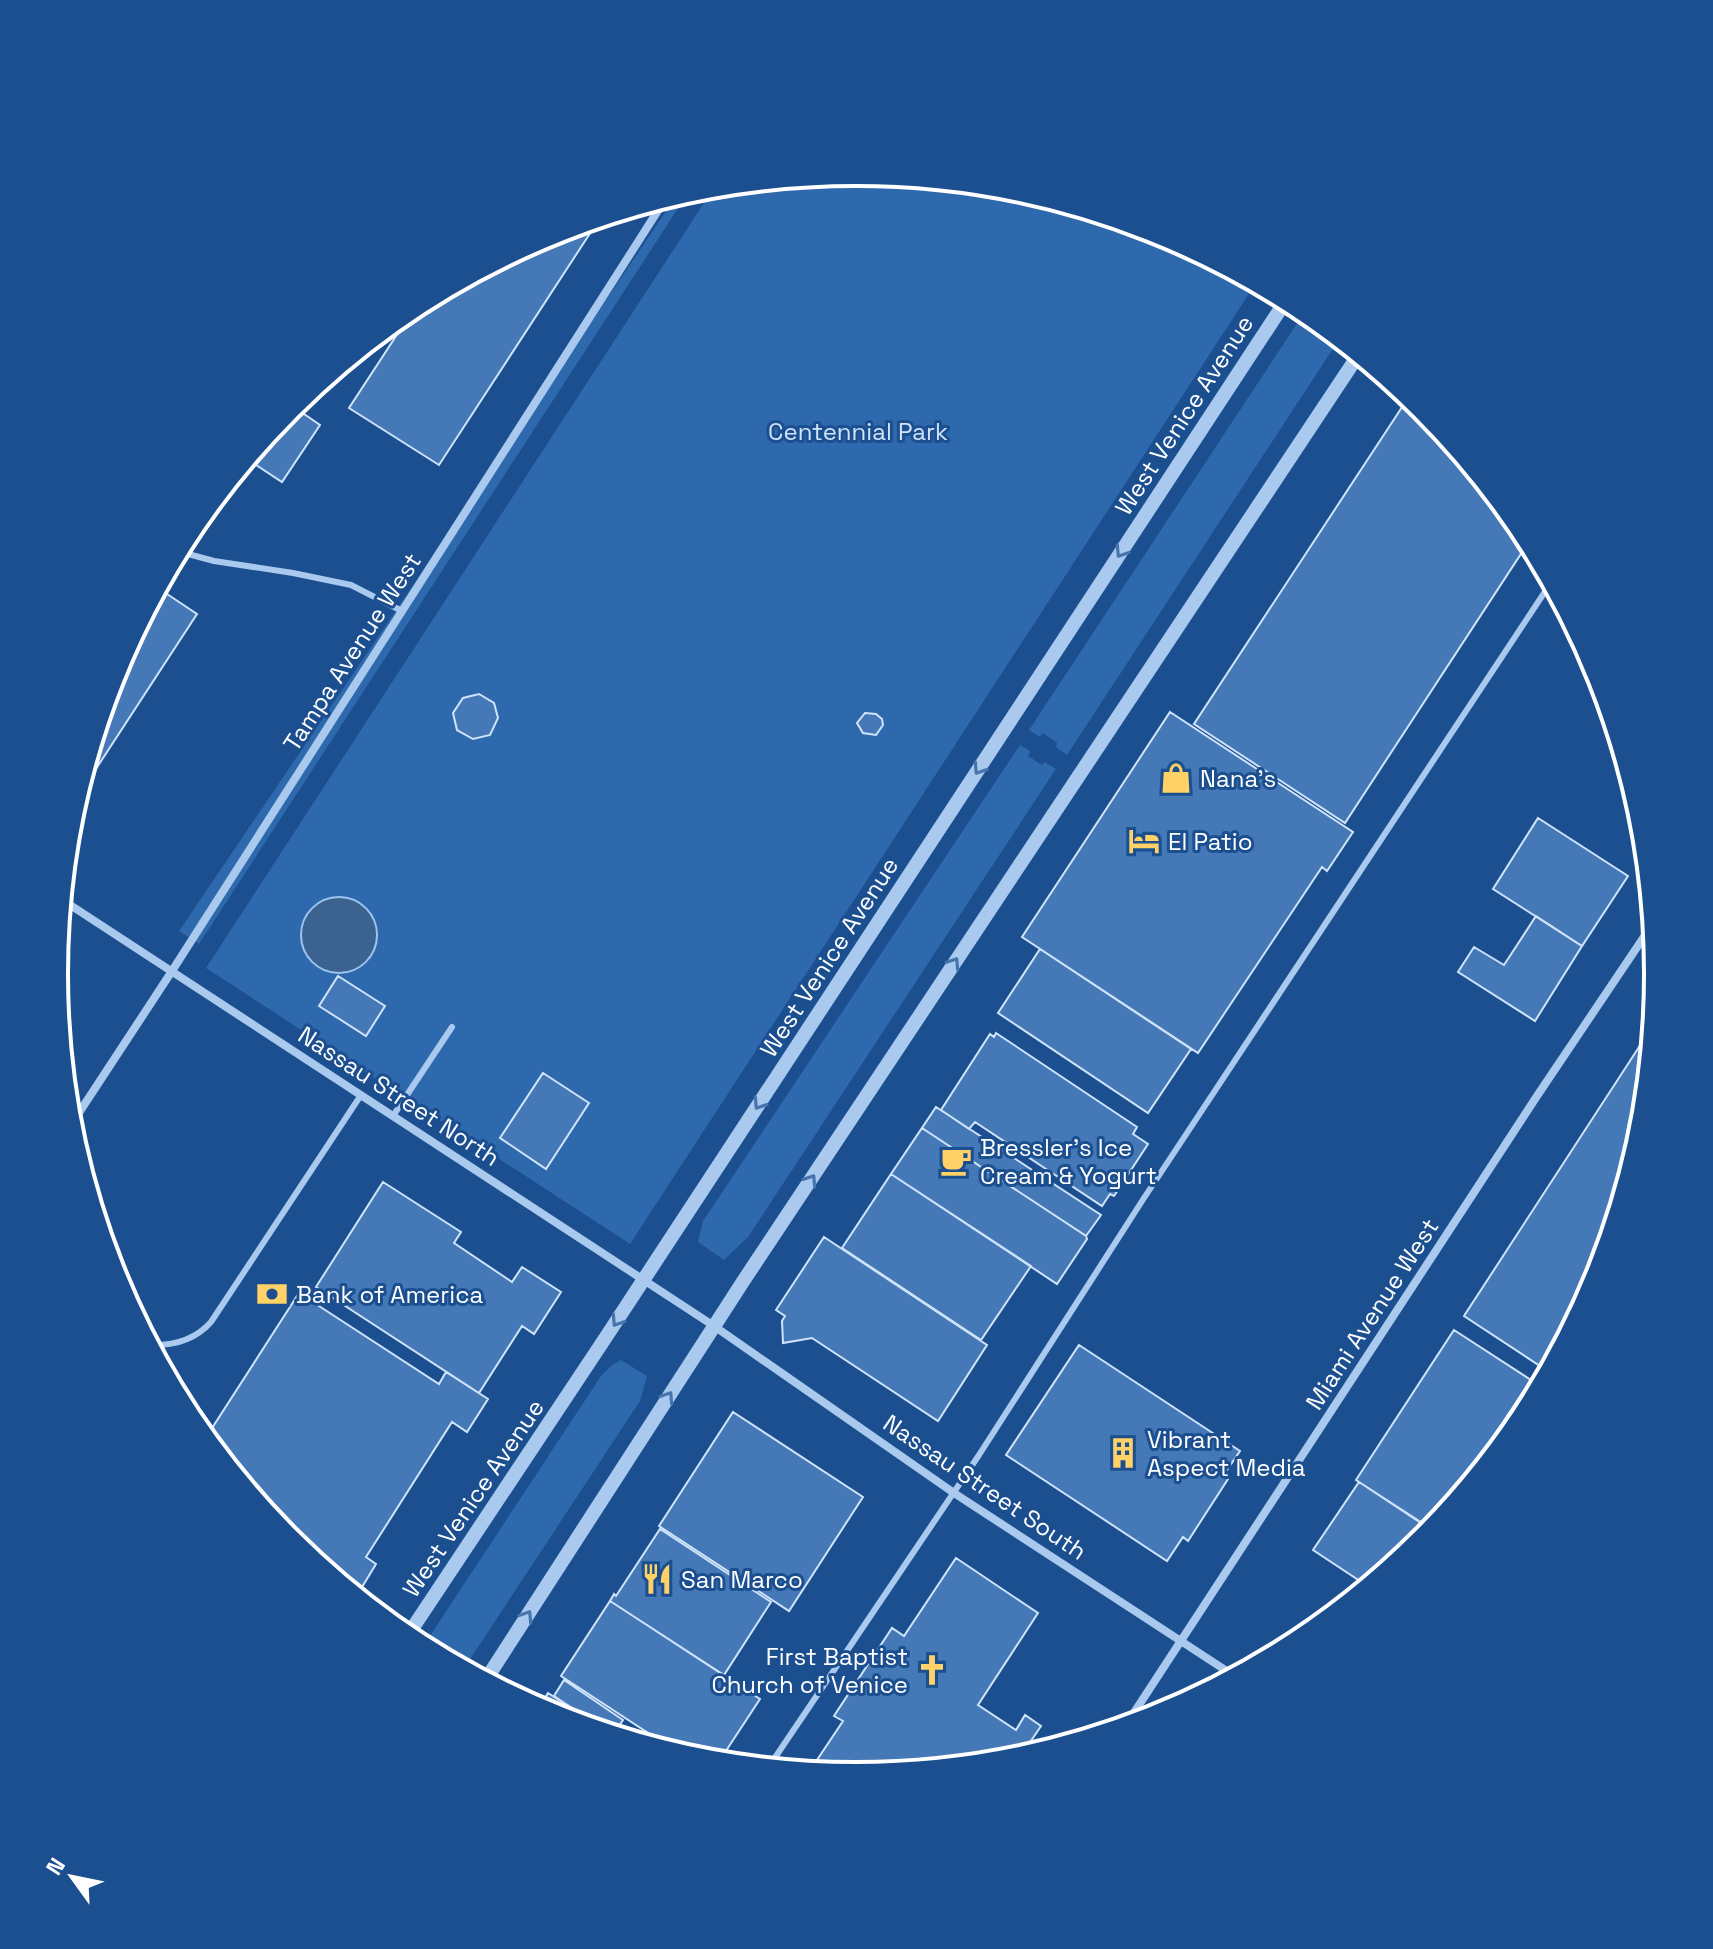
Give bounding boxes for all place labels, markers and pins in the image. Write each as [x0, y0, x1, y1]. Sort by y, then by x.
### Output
shop icon: Nana's [1159, 761, 1193, 795]
place label: Nana's [1200, 763, 1276, 794]
hotel icon: El Patio [1127, 824, 1161, 858]
place label: El Patio [1168, 826, 1253, 857]
place label: Bressler's Ice Cream & Yogurt [980, 1132, 1157, 1191]
cafe icon: Bressler's Ice Cream & Yogurt [939, 1144, 973, 1178]
bank icon: Bank of America [255, 1277, 289, 1311]
place label: Bank of America [296, 1279, 484, 1310]
place label: Vibrant Aspect Media [1147, 1424, 1306, 1483]
building icon: Vibrant Aspect Media [1106, 1436, 1140, 1470]
restaurant icon: San Marco [640, 1562, 674, 1596]
place label: San Marco [681, 1564, 803, 1595]
place label: First Baptist Church of Venice [711, 1641, 908, 1700]
church icon: First Baptist Church of Venice [915, 1653, 949, 1687]

